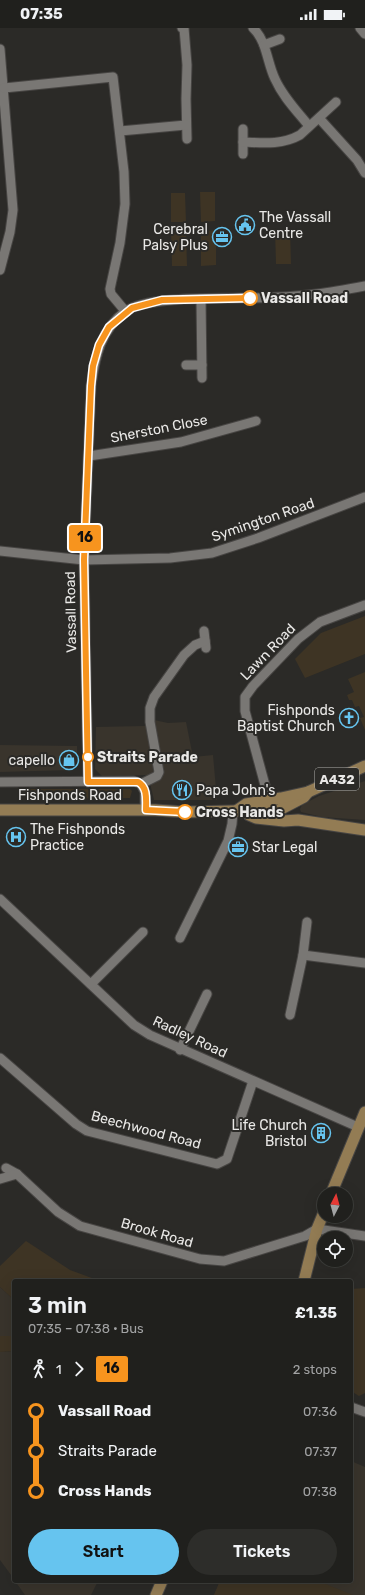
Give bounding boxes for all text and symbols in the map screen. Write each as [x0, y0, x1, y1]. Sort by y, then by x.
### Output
text: 07:35 [20, 5, 63, 23]
place label: The Vassall Centre [259, 209, 331, 242]
public building icon: The Vassall Centre [234, 214, 256, 236]
place label: Cerebral Palsy Plus [142, 221, 208, 254]
office icon: Cerebral Palsy Plus [211, 226, 233, 248]
marker: Vassall Road [242, 290, 258, 306]
place label: Vassall Road [261, 290, 348, 307]
street label: Sherston Close [109, 411, 209, 447]
street label: Symington Road [209, 494, 317, 546]
line badge: 16 [67, 525, 103, 551]
text: 16 [77, 529, 93, 546]
street label: Vassall Road [62, 571, 80, 653]
street label: Lawn Road [237, 620, 299, 684]
place label: Fishponds Baptist Church [237, 702, 335, 735]
church icon: Fishponds Baptist Church [338, 707, 360, 729]
shop icon: capello [58, 749, 80, 771]
place label: Straits Parade [97, 749, 198, 766]
marker: Straits Parade [82, 751, 94, 763]
place label: capello [9, 752, 55, 769]
road number: A432 [315, 768, 359, 790]
restaurant icon: Papa John's [171, 779, 193, 801]
place label: Papa John's [196, 782, 275, 799]
street label: Fishponds Road [18, 787, 122, 804]
marker: Cross Hands [177, 804, 193, 820]
place label: Cross Hands [196, 804, 284, 821]
place label: The Fishponds Practice [30, 821, 125, 854]
hospital icon: The Fishponds Practice [5, 826, 27, 848]
office icon: Star Legal [227, 836, 249, 858]
place label: Star Legal [252, 839, 317, 856]
street label: Radley Road [150, 1012, 230, 1062]
street label: Beechwood Road [89, 1107, 203, 1153]
place label: Life Church Bristol [231, 1117, 307, 1150]
building icon: Life Church Bristol [310, 1122, 332, 1144]
north arrow [317, 1187, 353, 1223]
map controls [317, 1187, 353, 1267]
street label: Brook Road [119, 1215, 195, 1251]
button: locate [317, 1231, 353, 1267]
text: 3 min [28, 1292, 87, 1319]
text: £1.35 [295, 1304, 337, 1322]
text: 07:35 – 07:38 · Bus [28, 1321, 144, 1336]
icon: walk [28, 1358, 50, 1380]
icon: forward [68, 1358, 90, 1380]
text: 16 [104, 1360, 120, 1377]
text: 1 [56, 1362, 62, 1377]
text: 2 stops [293, 1362, 337, 1377]
text: Vassall Road [58, 1402, 151, 1420]
text: 07:36 [303, 1404, 337, 1419]
text: Straits Parade [58, 1442, 157, 1460]
text: 07:37 [304, 1444, 337, 1459]
text: Cross Hands [58, 1482, 152, 1500]
text: 07:38 [303, 1484, 337, 1499]
button: Start [28, 1529, 179, 1575]
button: Tickets [187, 1529, 337, 1575]

